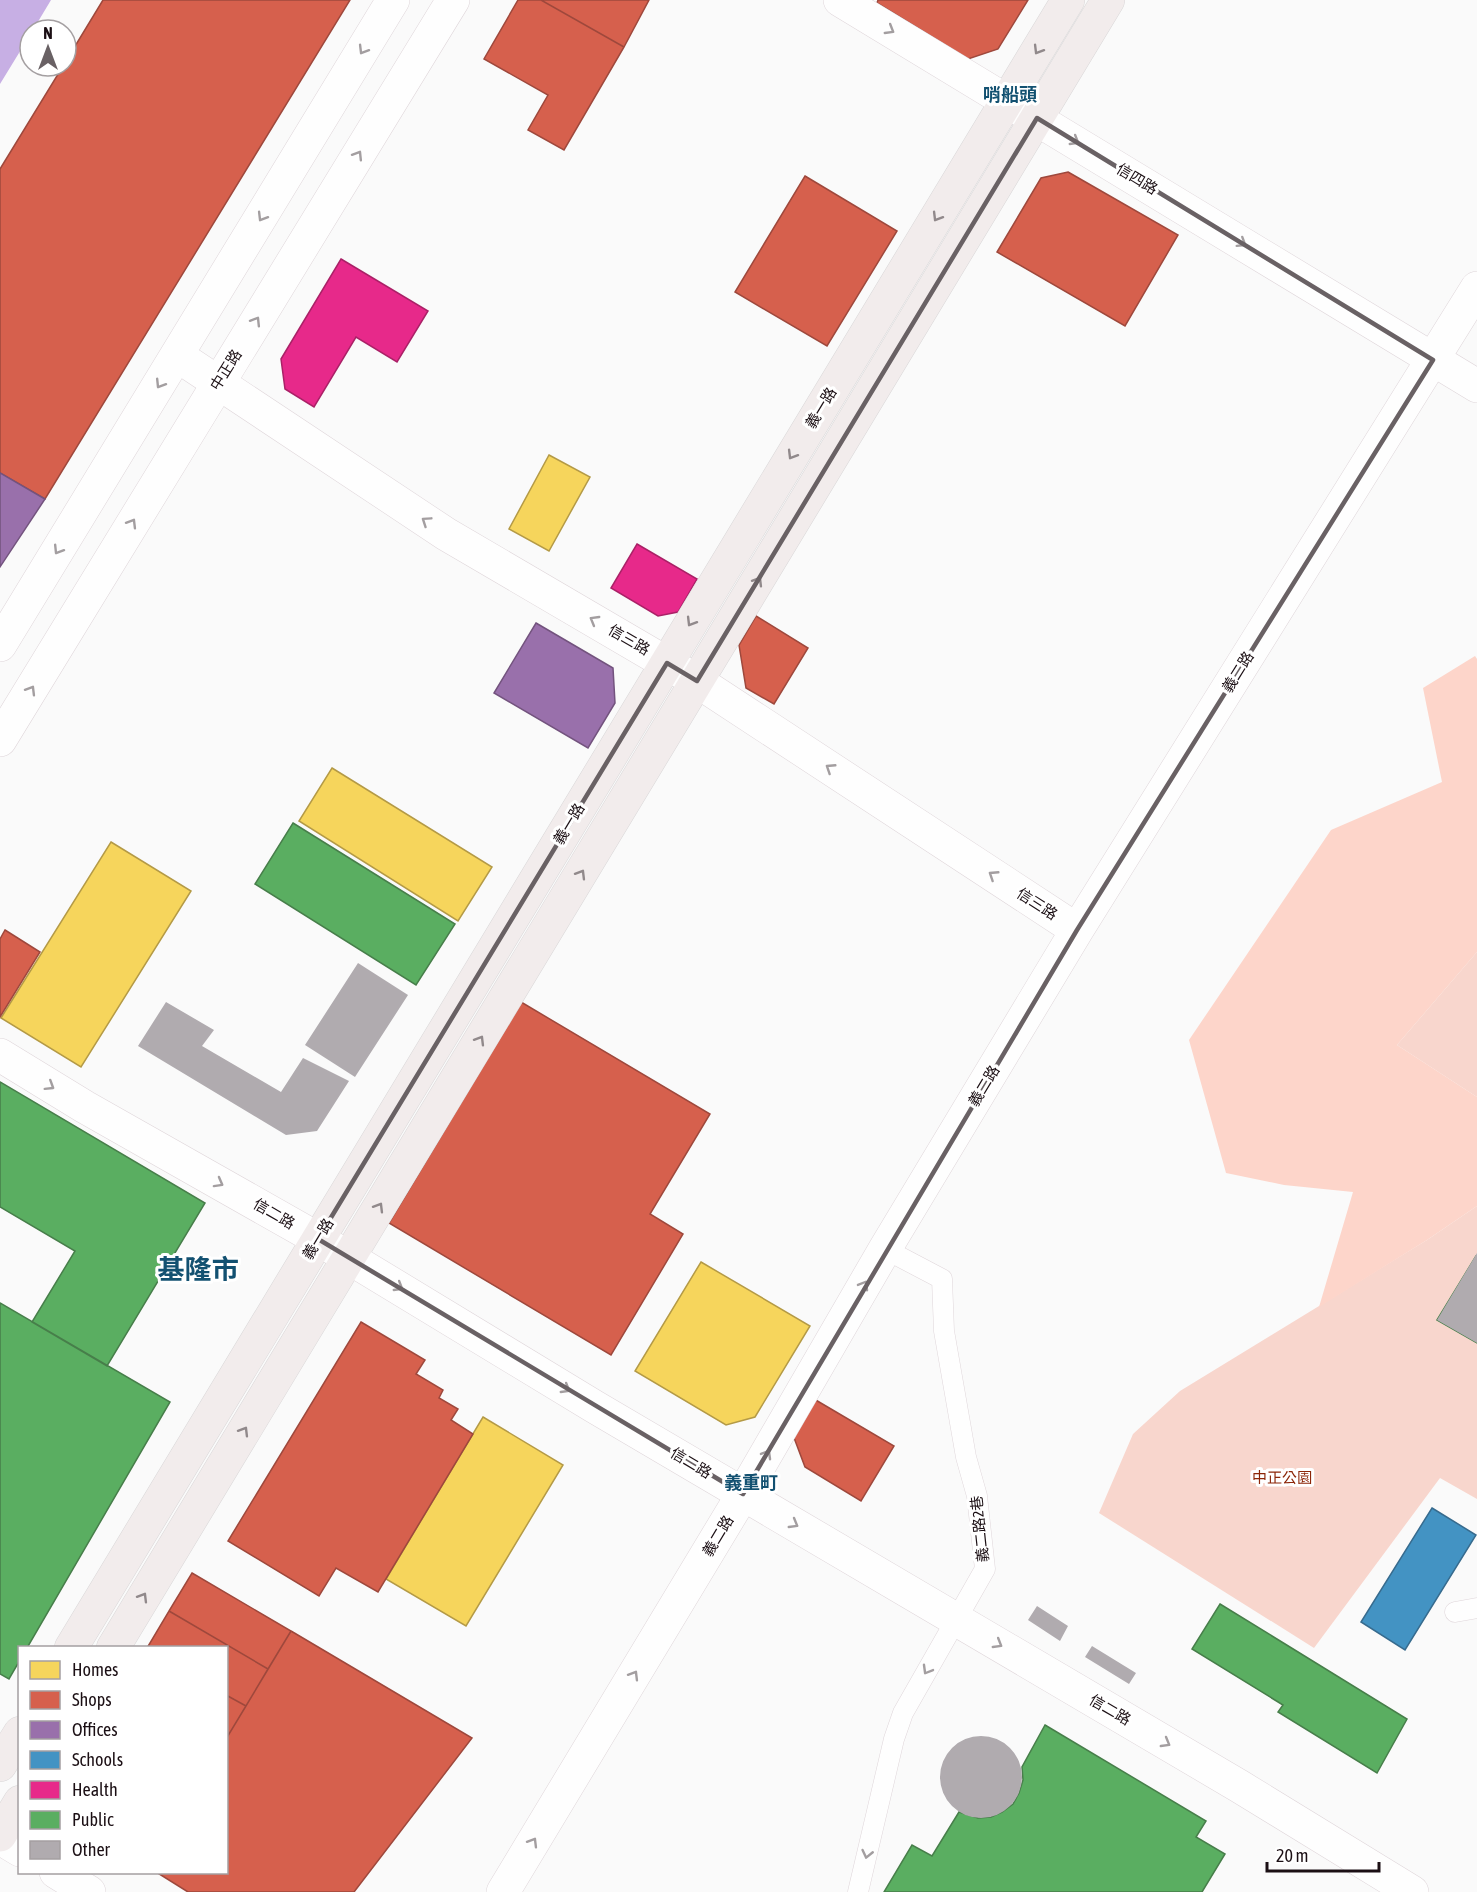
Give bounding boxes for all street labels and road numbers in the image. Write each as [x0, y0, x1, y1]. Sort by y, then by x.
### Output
street label: 信四路 [1114, 160, 1161, 197]
street label: 中正路 [206, 346, 245, 393]
street label: 義一路 [802, 384, 839, 431]
street label: 信三路 [606, 621, 653, 658]
street label: 義二路 [1218, 648, 1257, 695]
street label: 義一路 [550, 800, 587, 847]
street label: 信三路 [1014, 884, 1061, 923]
street label: 義二路 [965, 1062, 1002, 1109]
street label: 信二路 [251, 1195, 298, 1232]
street label: 義一路 [299, 1215, 336, 1262]
street label: 信二路 [668, 1444, 715, 1481]
street label: 義二路2巷 [968, 1495, 991, 1563]
street label: 義二路 [699, 1512, 736, 1559]
street label: 信二路 [1087, 1691, 1134, 1728]

